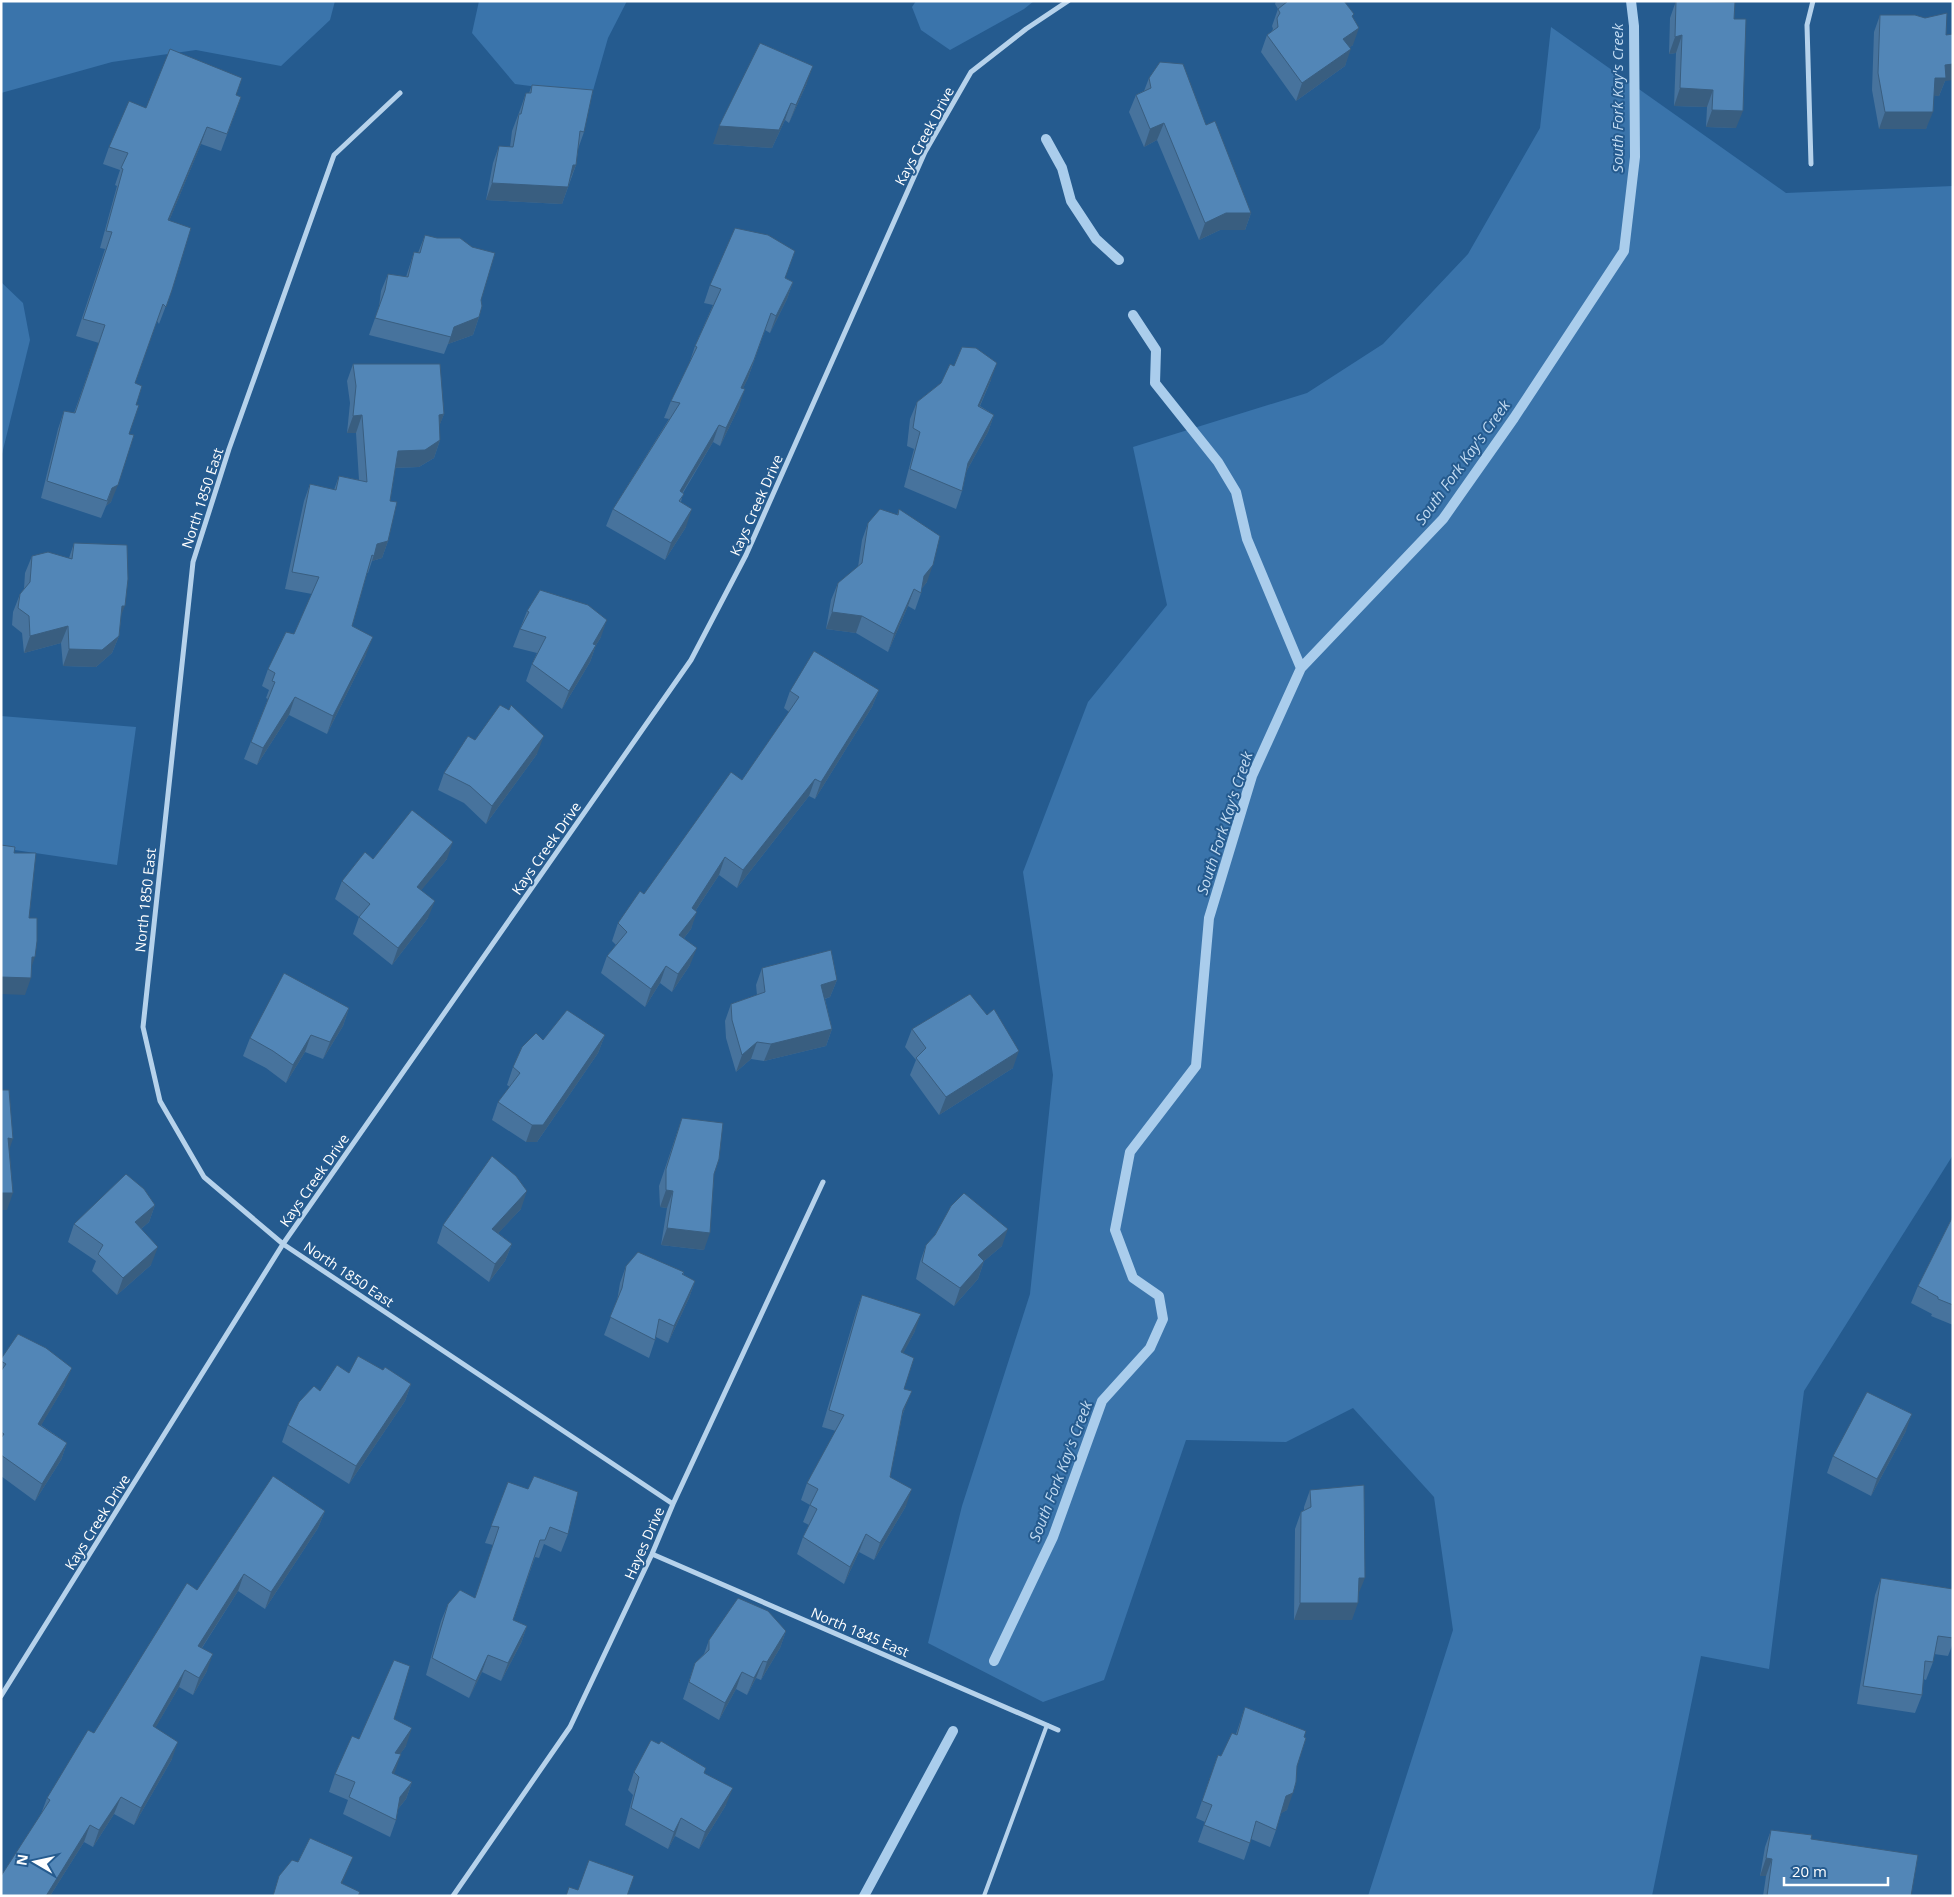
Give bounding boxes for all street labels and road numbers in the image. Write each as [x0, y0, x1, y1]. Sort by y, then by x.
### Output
street label: Kays Creek Drive [890, 83, 958, 189]
street label: North 1850 East [177, 445, 227, 551]
street label: Kays Creek Drive [725, 451, 787, 559]
street label: Kays Creek Drive [507, 798, 585, 898]
street label: North 1850 East [130, 847, 160, 953]
street label: Kays Creek Drive [275, 1130, 353, 1230]
street label: North 1850 East [300, 1237, 398, 1311]
street label: Kays Creek Drive [60, 1471, 134, 1573]
street label: Hayes Drive [620, 1504, 669, 1582]
street label: North 1845 East [808, 1603, 912, 1661]

